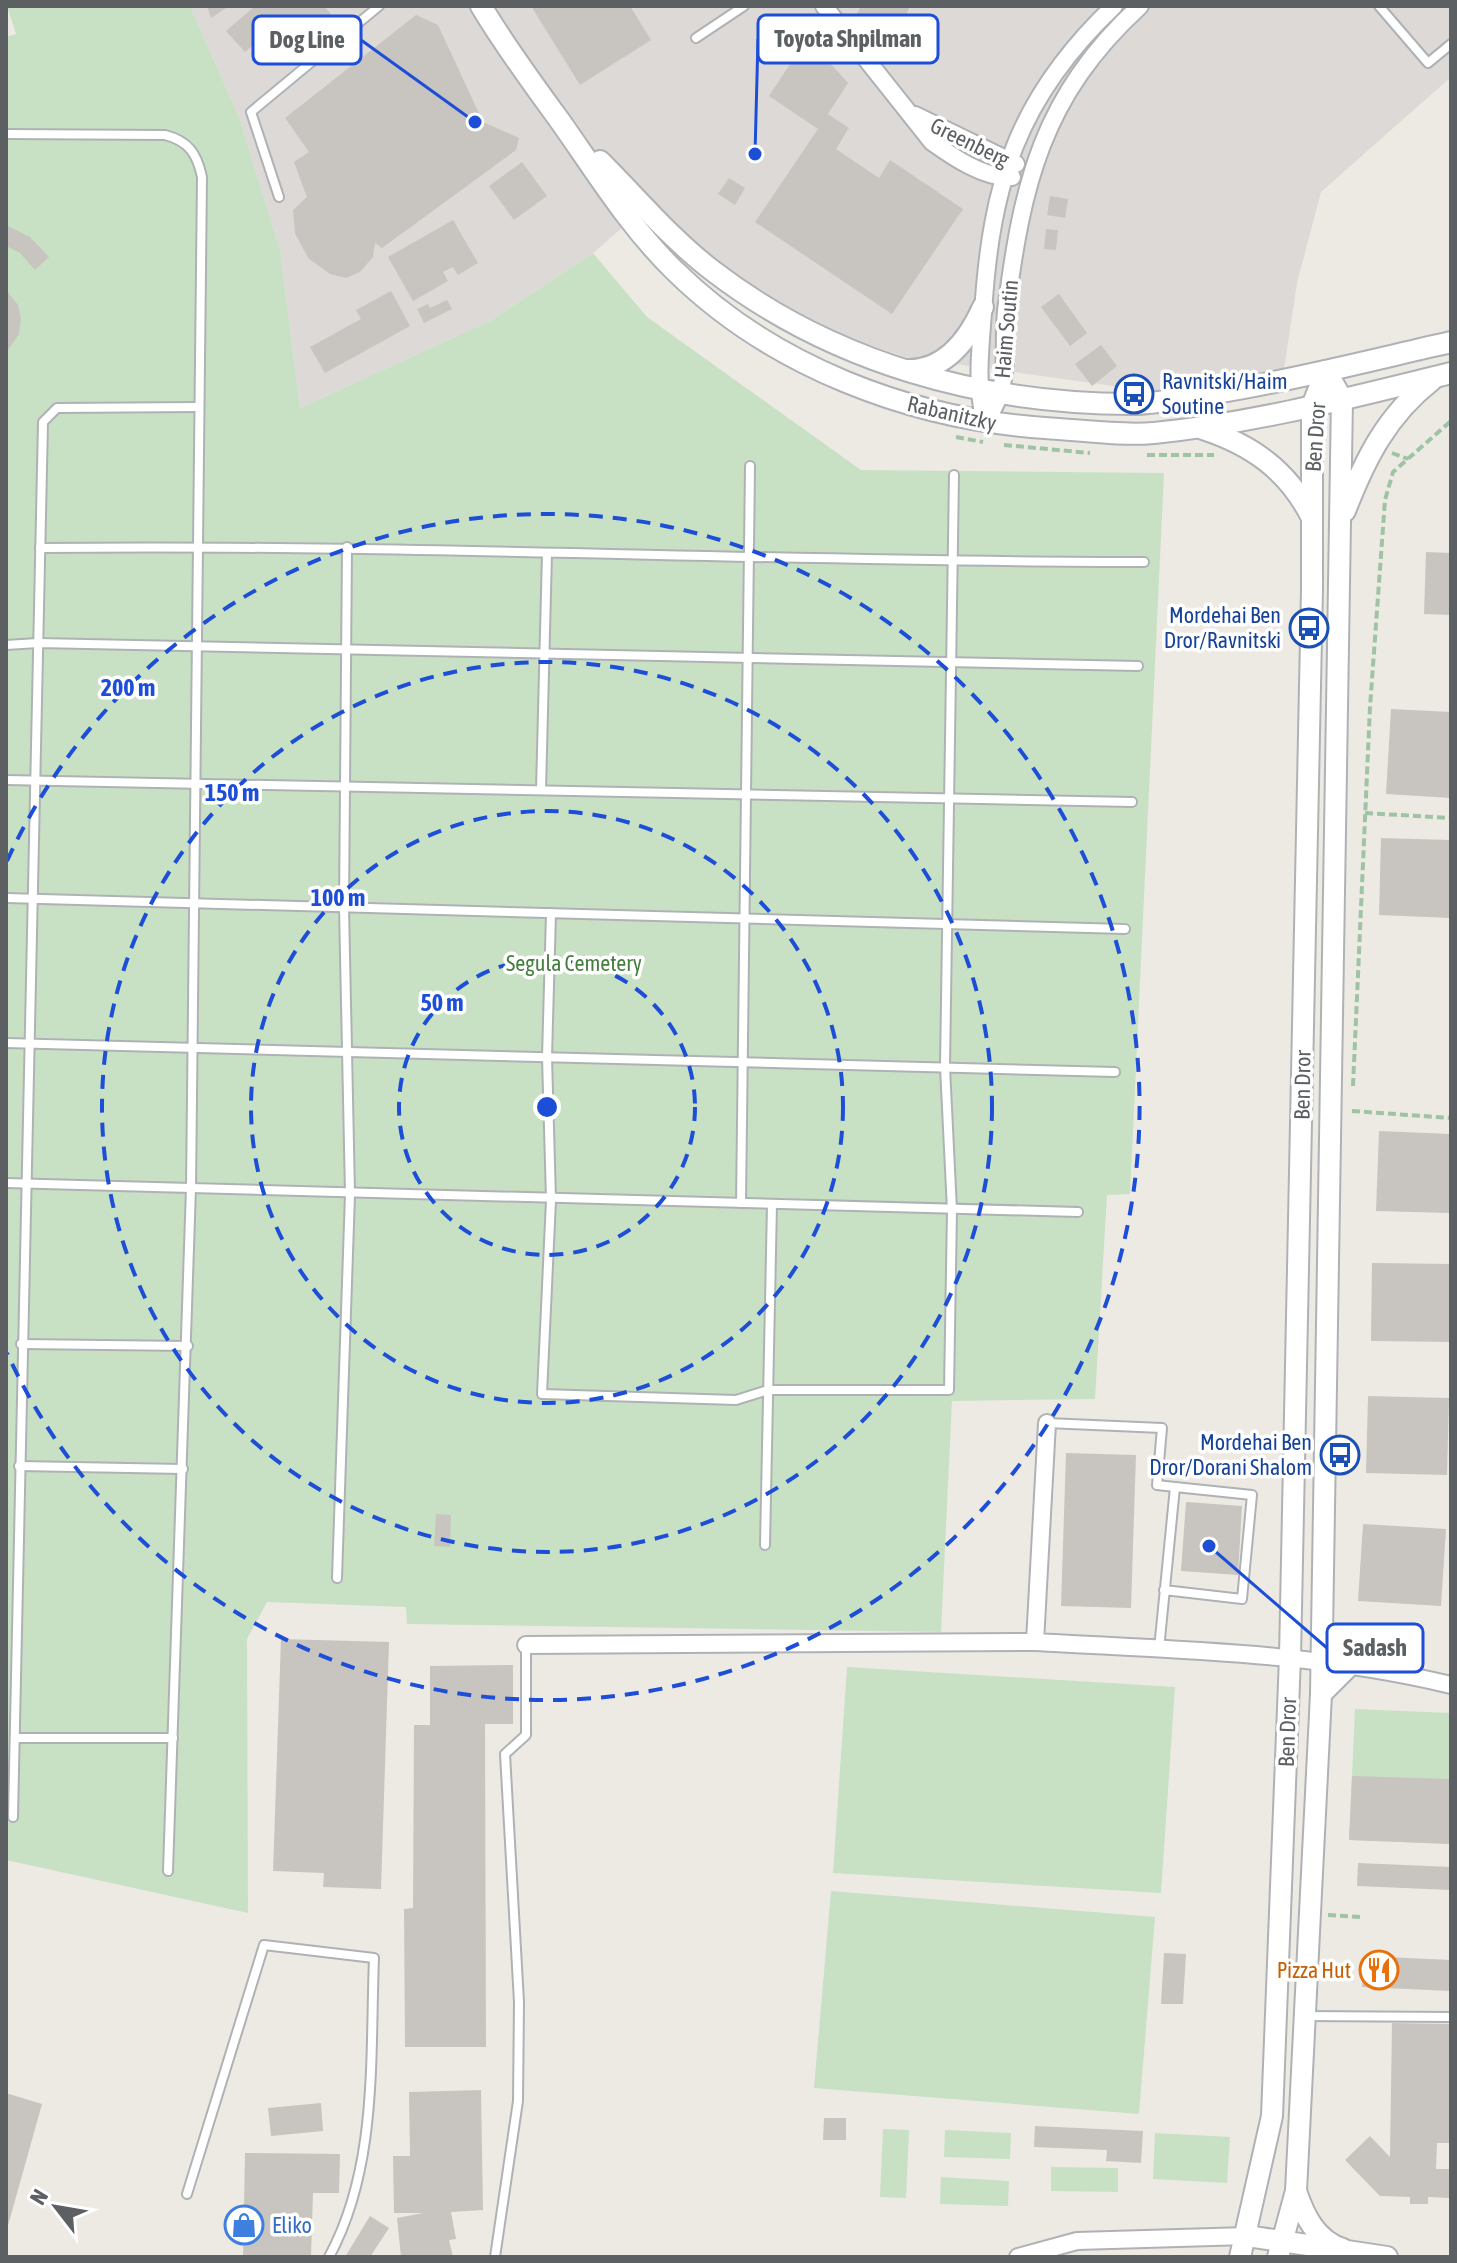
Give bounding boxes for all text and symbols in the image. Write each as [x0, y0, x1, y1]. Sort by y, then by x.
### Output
callout: Toyota Shpilman [758, 15, 938, 63]
callout: Dog Line [253, 16, 361, 64]
text: Toyota Shpilman [774, 25, 922, 52]
text: Dog Line [269, 26, 345, 53]
street label: Greenberg [926, 112, 1014, 172]
street label: Haim Soutin [989, 278, 1023, 380]
place label: Ravnitski/Haim Soutine [1162, 368, 1288, 419]
bus stop icon: Ravnitski/Haim Soutine [1113, 373, 1155, 415]
street label: Rabanitzky [905, 390, 999, 436]
street label: Ben Dror [1300, 401, 1330, 473]
place label: Mordehai Ben Dror/Ravnitski [1164, 602, 1281, 653]
bus stop icon: Mordehai Ben Dror/Ravnitski [1288, 607, 1330, 649]
text: 200 m [101, 674, 155, 701]
text: 150 m [205, 779, 259, 806]
text: 100 m [311, 884, 365, 911]
park label: Segula Cemetery [506, 950, 642, 976]
text: 50 m [420, 989, 464, 1016]
street label: Ben Dror [1288, 1049, 1316, 1120]
centre of rings [533, 1093, 561, 1121]
place label: Mordehai Ben Dror/Dorani Shalom [1149, 1429, 1312, 1480]
bus stop icon: Mordehai Ben Dror/Dorani Shalom [1319, 1434, 1361, 1476]
callout: Sadash [1327, 1624, 1423, 1672]
text: Sadash [1343, 1634, 1407, 1661]
street label: Ben Dror [1273, 1696, 1301, 1767]
restaurant icon: Pizza Hut [1358, 1949, 1400, 1991]
place label: Pizza Hut [1277, 1957, 1351, 1983]
north arrow [16, 2167, 96, 2247]
text: N [24, 2184, 53, 2209]
shop icon: Eliko [223, 2204, 265, 2246]
place label: Eliko [272, 2212, 312, 2238]

